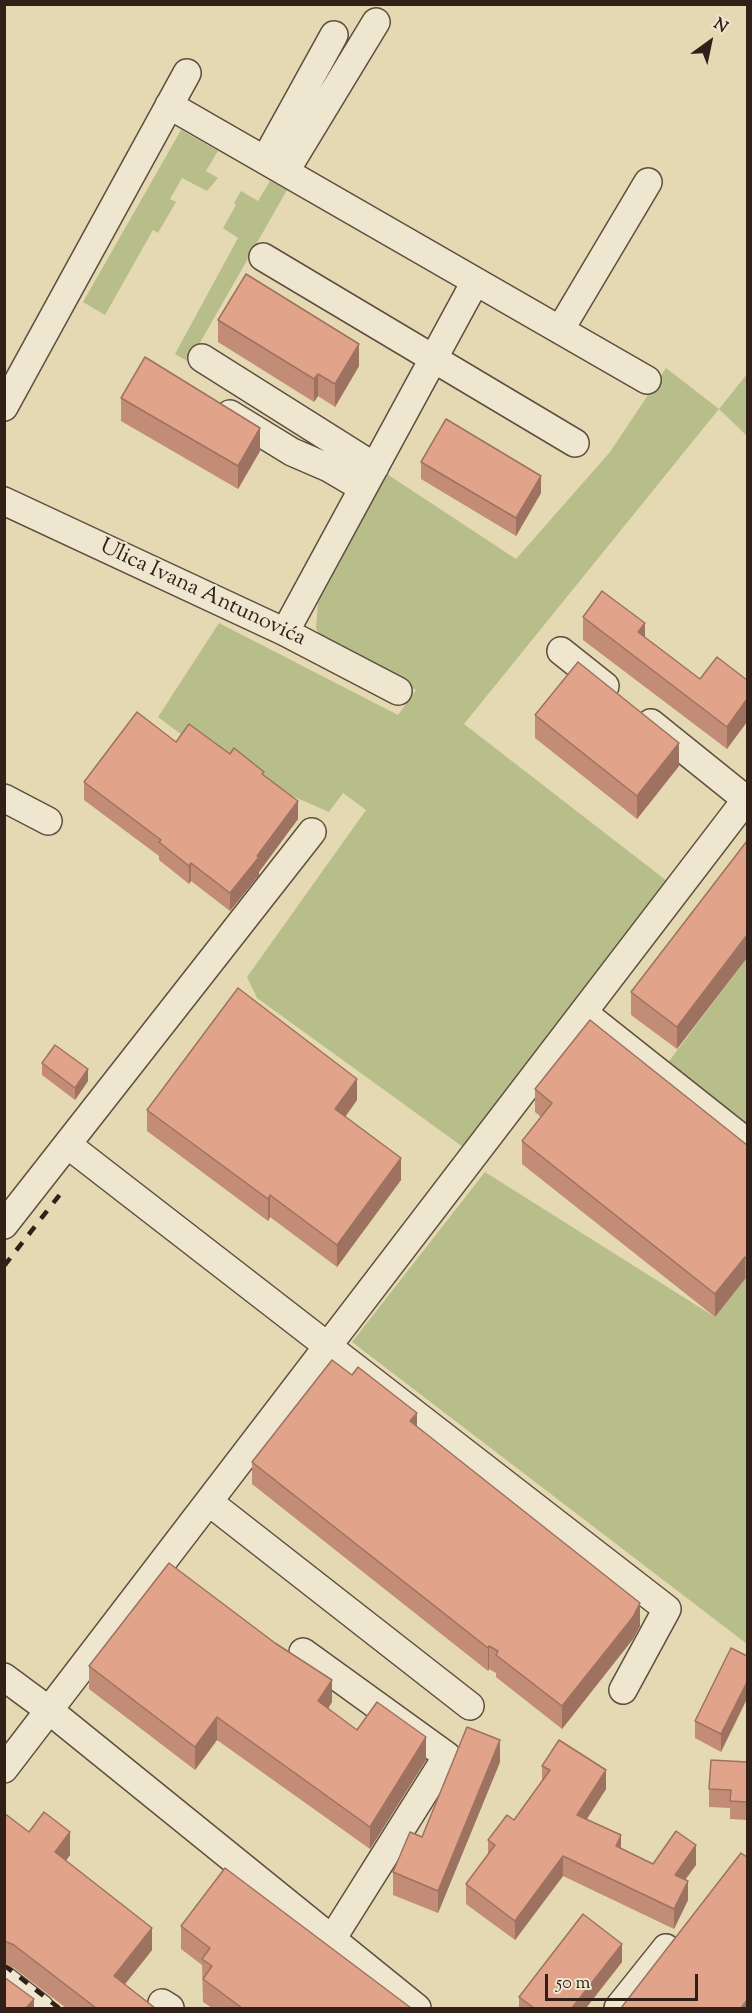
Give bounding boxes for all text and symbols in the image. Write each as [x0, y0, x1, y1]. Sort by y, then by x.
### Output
north arrow [680, 12, 740, 72]
text: N [708, 13, 732, 40]
street label: Ulica Ivana Antunovića [95, 535, 309, 653]
scale bar [548, 1962, 701, 2000]
text: 50 m [556, 1971, 590, 1997]

